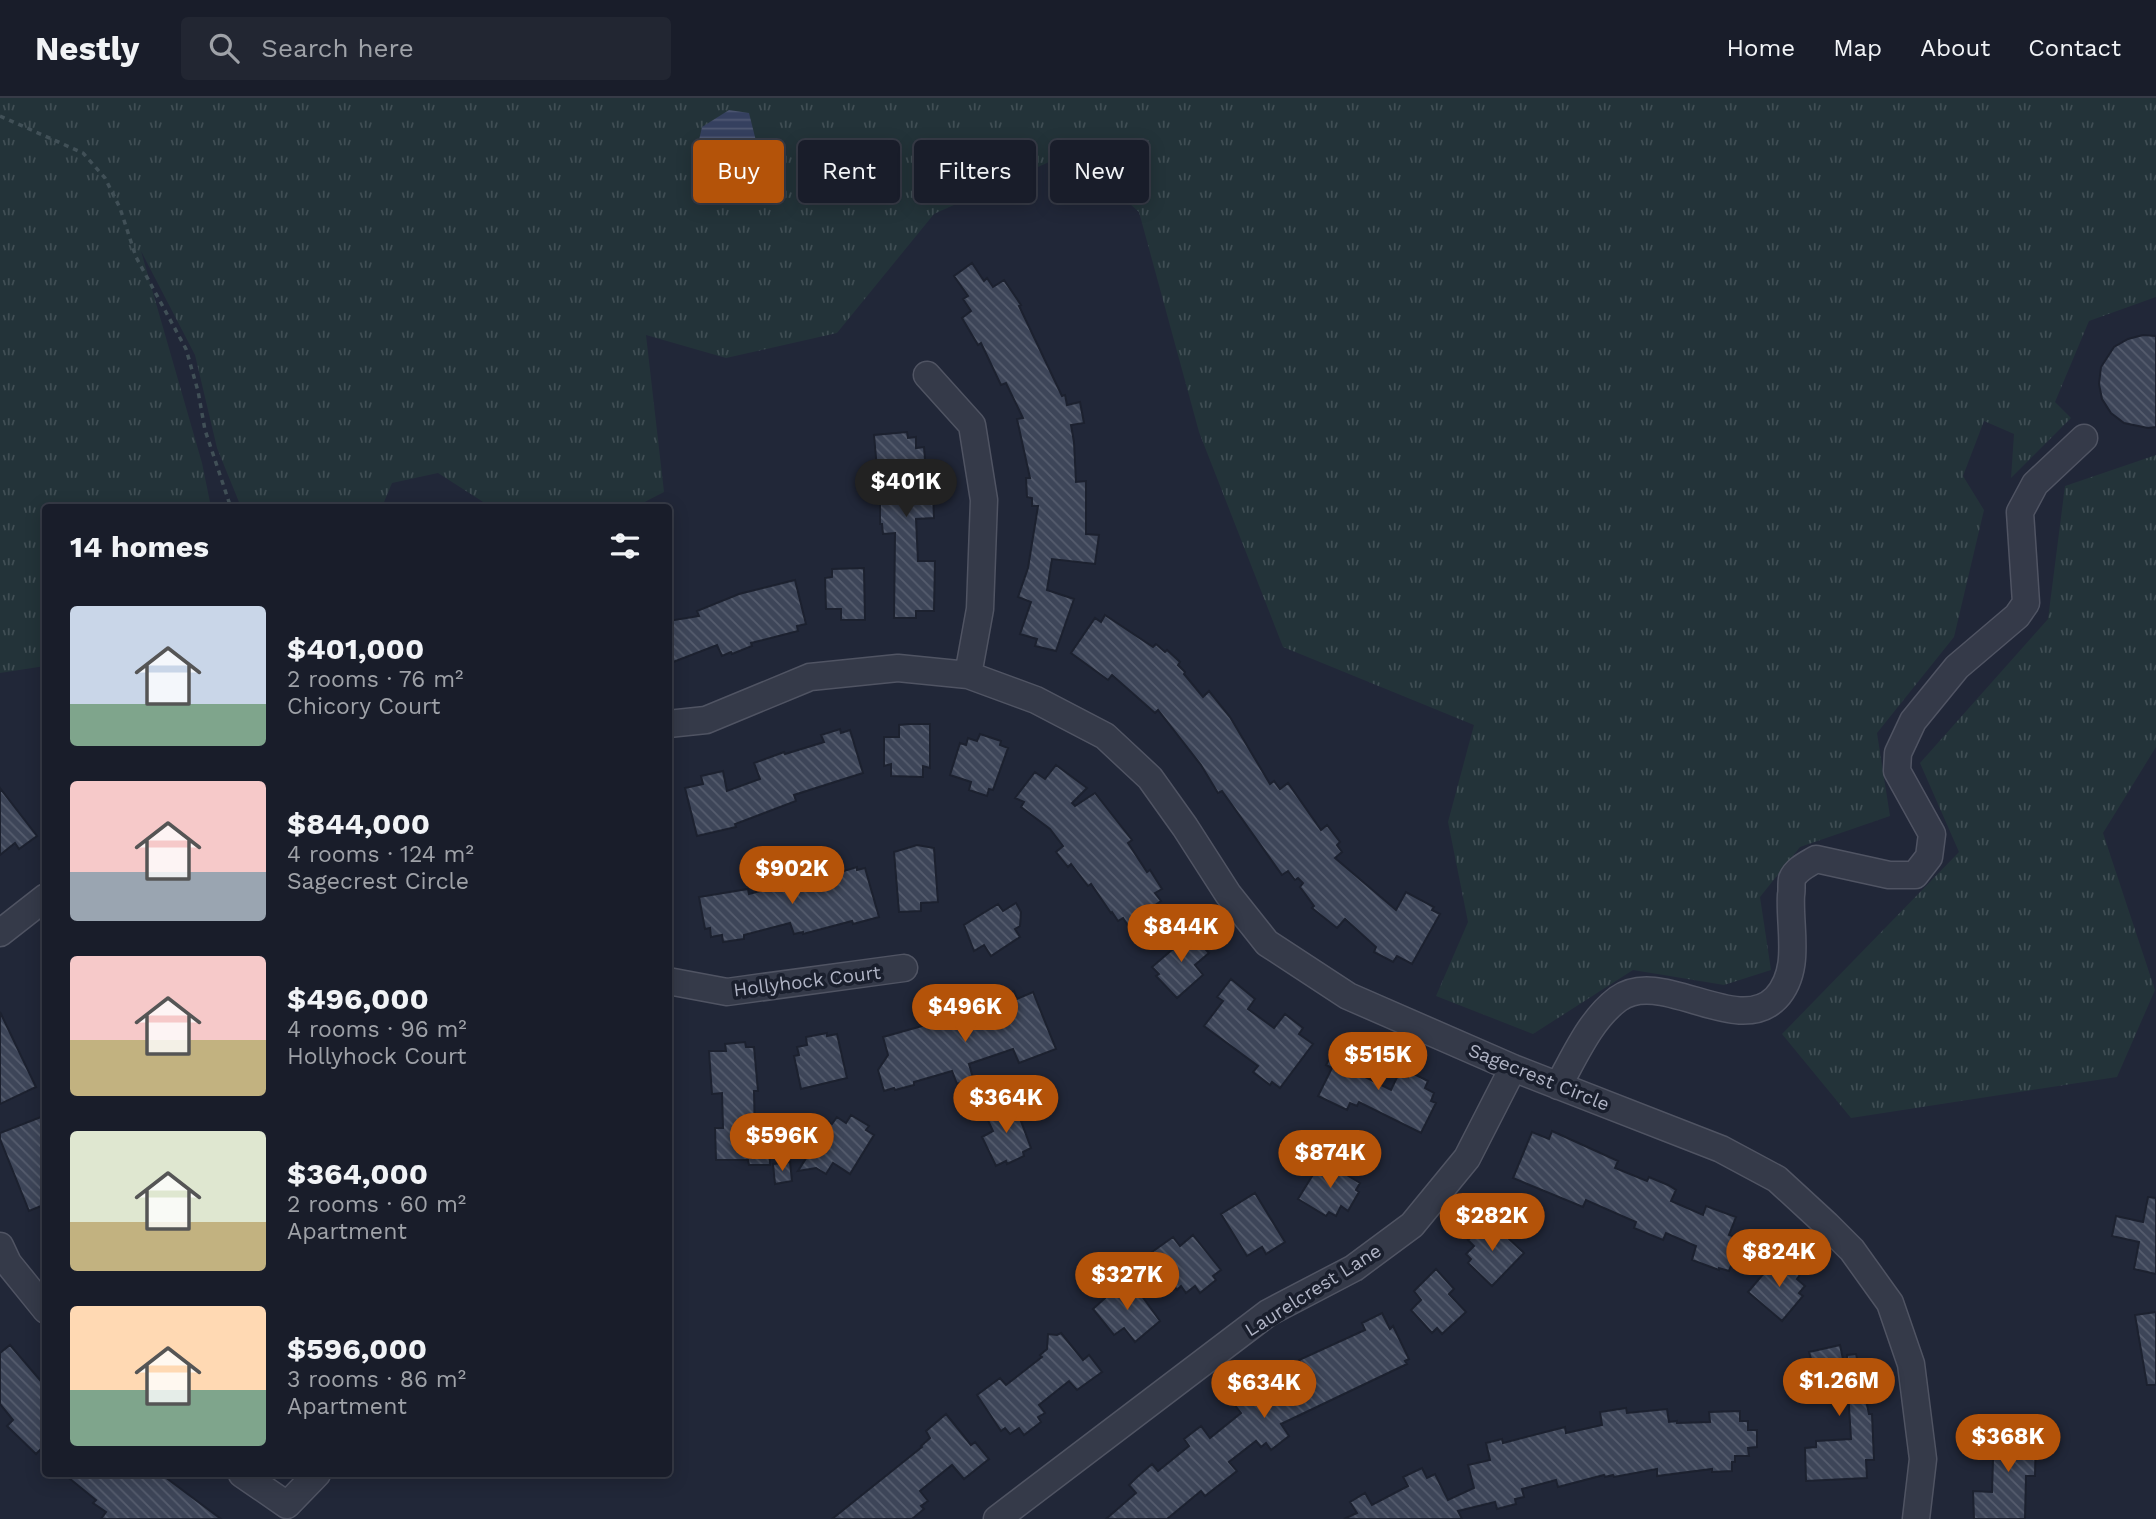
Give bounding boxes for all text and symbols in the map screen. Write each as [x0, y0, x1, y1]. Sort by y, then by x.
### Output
search box [181, 17, 671, 80]
text: Nestly [35, 29, 139, 68]
icon: search [205, 29, 243, 67]
text: Search here [261, 33, 414, 63]
text: Home [1727, 34, 1795, 62]
text: Map [1833, 34, 1882, 62]
text: About [1920, 34, 1990, 62]
text: Contact [2028, 34, 2121, 62]
chip: Buy [693, 140, 784, 203]
chip: Rent [798, 140, 900, 203]
chip: Filters [914, 140, 1036, 203]
chip: New [1050, 140, 1149, 203]
pin: $401K [857, 460, 955, 519]
text: $401K [871, 468, 941, 495]
icon: filters [606, 527, 644, 565]
text: 14 homes [70, 529, 209, 564]
text: $401,000 [287, 631, 424, 666]
icon: home [126, 634, 210, 718]
text: 2 rooms · 76 m² [287, 666, 463, 693]
text: Chicory Court [287, 693, 440, 720]
text: $844,000 [287, 806, 430, 841]
icon: home [126, 809, 210, 893]
text: 4 rooms · 124 m² [287, 841, 474, 868]
pin: $902K [743, 846, 841, 906]
text: $902K [755, 855, 829, 882]
text: Sagecrest Circle [287, 868, 469, 895]
pin: $844K [1132, 904, 1230, 964]
text: $844K [1144, 913, 1218, 940]
street label: Hollyhock Court [732, 961, 882, 1001]
text: $496,000 [287, 981, 429, 1016]
icon: home [126, 984, 210, 1068]
pin: $496K [916, 984, 1014, 1044]
text: $496K [928, 993, 1002, 1020]
text: 4 rooms · 96 m² [287, 1016, 467, 1043]
pin: $515K [1329, 1032, 1427, 1092]
street label: Sagecrest Circle [1465, 1038, 1613, 1116]
text: $515K [1344, 1041, 1412, 1068]
text: Hollyhock Court [287, 1043, 466, 1070]
pin: $364K [957, 1076, 1055, 1135]
text: $364K [969, 1084, 1043, 1111]
pin: $596K [733, 1114, 831, 1173]
text: $596K [746, 1122, 818, 1149]
pin: $874K [1281, 1130, 1379, 1190]
text: $874K [1294, 1139, 1366, 1166]
text: $364,000 [287, 1156, 428, 1191]
icon: home [126, 1159, 210, 1243]
text: 2 rooms · 60 m² [287, 1191, 466, 1218]
pin: $282K [1443, 1194, 1541, 1253]
text: $282K [1456, 1202, 1528, 1229]
text: Apartment [287, 1218, 407, 1245]
pin: $824K [1730, 1230, 1828, 1289]
text: $824K [1742, 1238, 1816, 1265]
street label: Laurelcrest Lane [1241, 1239, 1385, 1341]
pin: $327K [1078, 1252, 1176, 1312]
text: $327K [1091, 1261, 1163, 1288]
text: $596,000 [287, 1331, 427, 1366]
icon: home [126, 1334, 210, 1418]
pin: $1.26M [1782, 1358, 1896, 1418]
pin: $634K [1215, 1360, 1313, 1420]
text: 3 rooms · 86 m² [287, 1366, 466, 1393]
text: $1.26M [1799, 1367, 1879, 1394]
text: $634K [1227, 1369, 1301, 1396]
text: Apartment [287, 1393, 407, 1420]
pin: $368K [1959, 1414, 2057, 1474]
text: $368K [1972, 1423, 2044, 1450]

